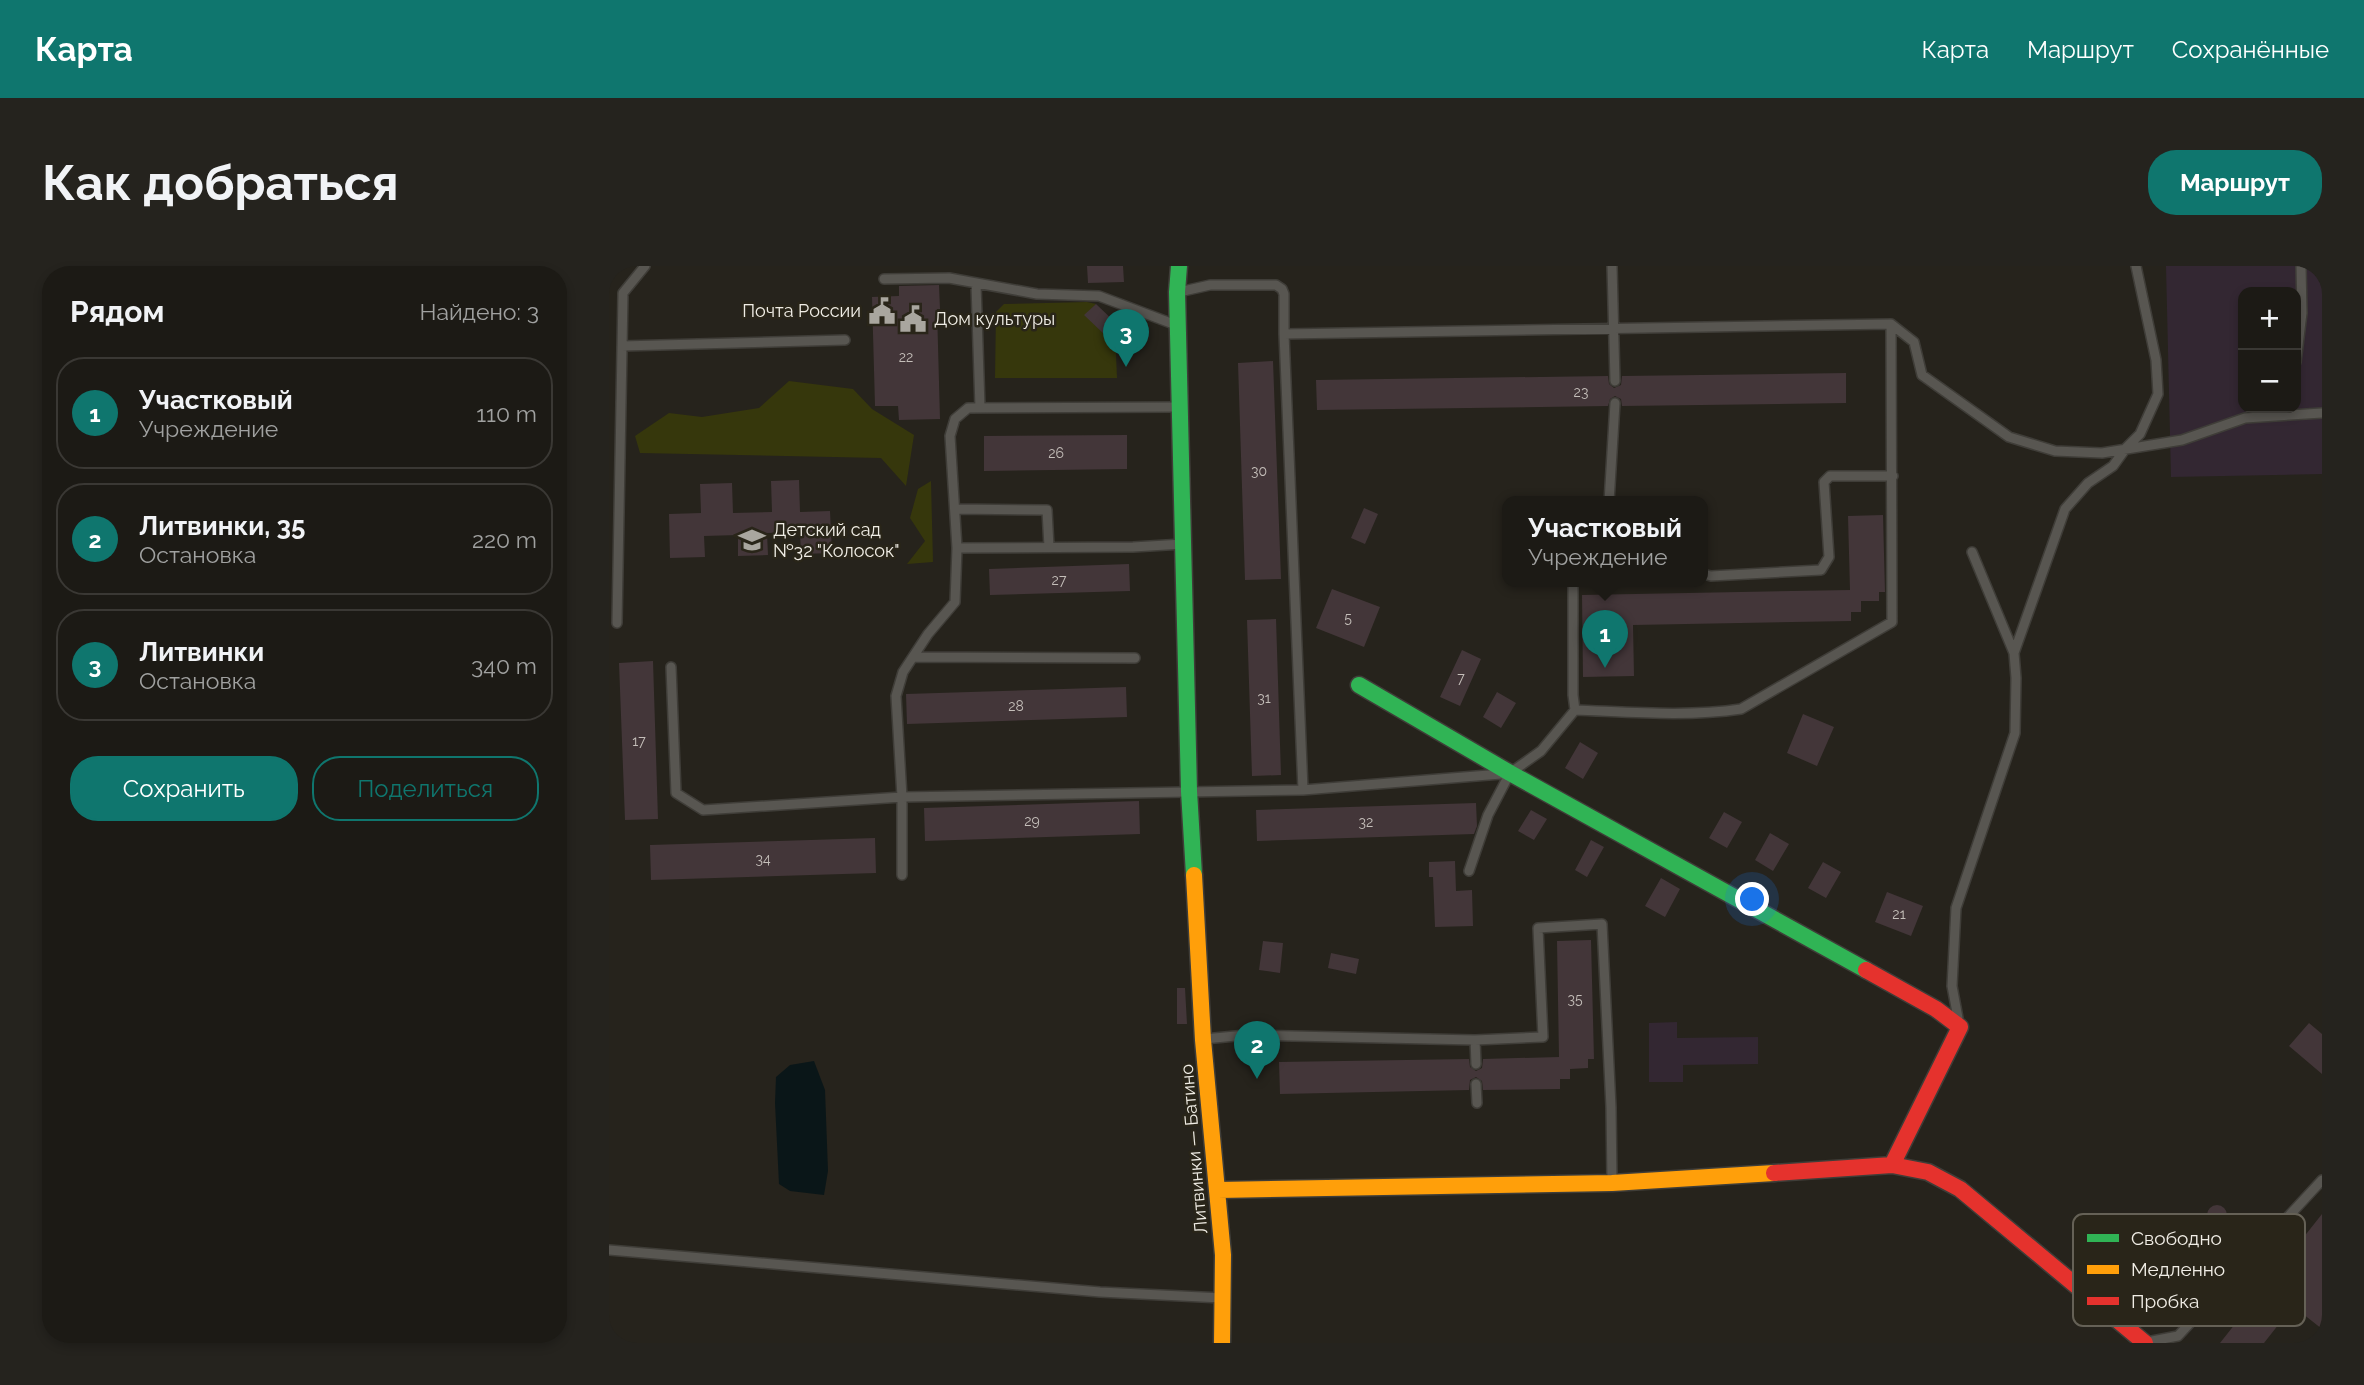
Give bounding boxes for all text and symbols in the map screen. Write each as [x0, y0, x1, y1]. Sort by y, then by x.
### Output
text: Карта [35, 30, 133, 69]
text: Карта [1921, 35, 1989, 64]
text: Маршрут [2027, 35, 2134, 64]
text: Сохранённые [2172, 35, 2329, 64]
button: Маршрут [2148, 150, 2322, 215]
text: Как добраться [42, 154, 399, 211]
map controls [2238, 287, 2301, 413]
button: + [2238, 287, 2301, 350]
text: Рядом [70, 294, 164, 329]
public building icon: Почта России [867, 296, 897, 326]
text: Найдено: 3 [420, 298, 539, 325]
place label: Почта России [742, 300, 861, 321]
public building icon: Дом культуры [898, 304, 928, 334]
place label: Дом культуры [934, 308, 1055, 329]
pin: 3 [1103, 309, 1149, 367]
house number: 22 [899, 349, 913, 365]
button: − [2238, 350, 2301, 413]
house number: 23 [1574, 384, 1588, 400]
text: Участковый [139, 385, 293, 415]
text: 1 [89, 400, 101, 427]
text: 110 m [476, 400, 537, 427]
text: Учреждение [139, 415, 278, 442]
house number: 26 [1048, 445, 1064, 461]
house number: 30 [1251, 463, 1267, 479]
popup [1502, 496, 1708, 587]
text: Литвинки, 35 [139, 511, 305, 541]
text: Участковый [1528, 513, 1682, 543]
place label: Детский сад №32 "Колосок" [773, 519, 900, 561]
school or university icon: Детский сад №32 "Колосок" [737, 525, 767, 555]
text: 2 [89, 526, 101, 553]
text: 220 m [472, 526, 537, 553]
text: Остановка [139, 541, 256, 568]
text: Учреждение [1528, 543, 1667, 570]
house number: 27 [1052, 572, 1067, 588]
house number: 5 [1344, 610, 1352, 626]
pin: 1 [1582, 610, 1628, 668]
text: Литвинки [139, 637, 264, 667]
text: 3 [89, 652, 101, 679]
text: 340 m [471, 652, 537, 679]
text: Остановка [139, 667, 256, 694]
house number: 7 [1457, 670, 1465, 686]
house number: 31 [1257, 690, 1271, 706]
house number: 28 [1008, 698, 1024, 714]
house number: 17 [632, 733, 646, 749]
button: Сохранить [70, 756, 298, 821]
button: Поделиться [312, 756, 539, 821]
house number: 29 [1024, 813, 1040, 829]
house number: 32 [1359, 814, 1373, 830]
house number: 34 [755, 851, 771, 867]
your location [1735, 882, 1769, 916]
house number: 21 [1892, 906, 1906, 922]
house number: 35 [1567, 991, 1583, 1007]
pin: 2 [1234, 1021, 1280, 1079]
street label: Литвинки — Батино [1176, 1063, 1211, 1235]
legend [2073, 1214, 2305, 1326]
text: Свободно [2131, 1227, 2222, 1249]
text: Медленно [2131, 1258, 2225, 1280]
text: Пробка [2131, 1290, 2199, 1312]

